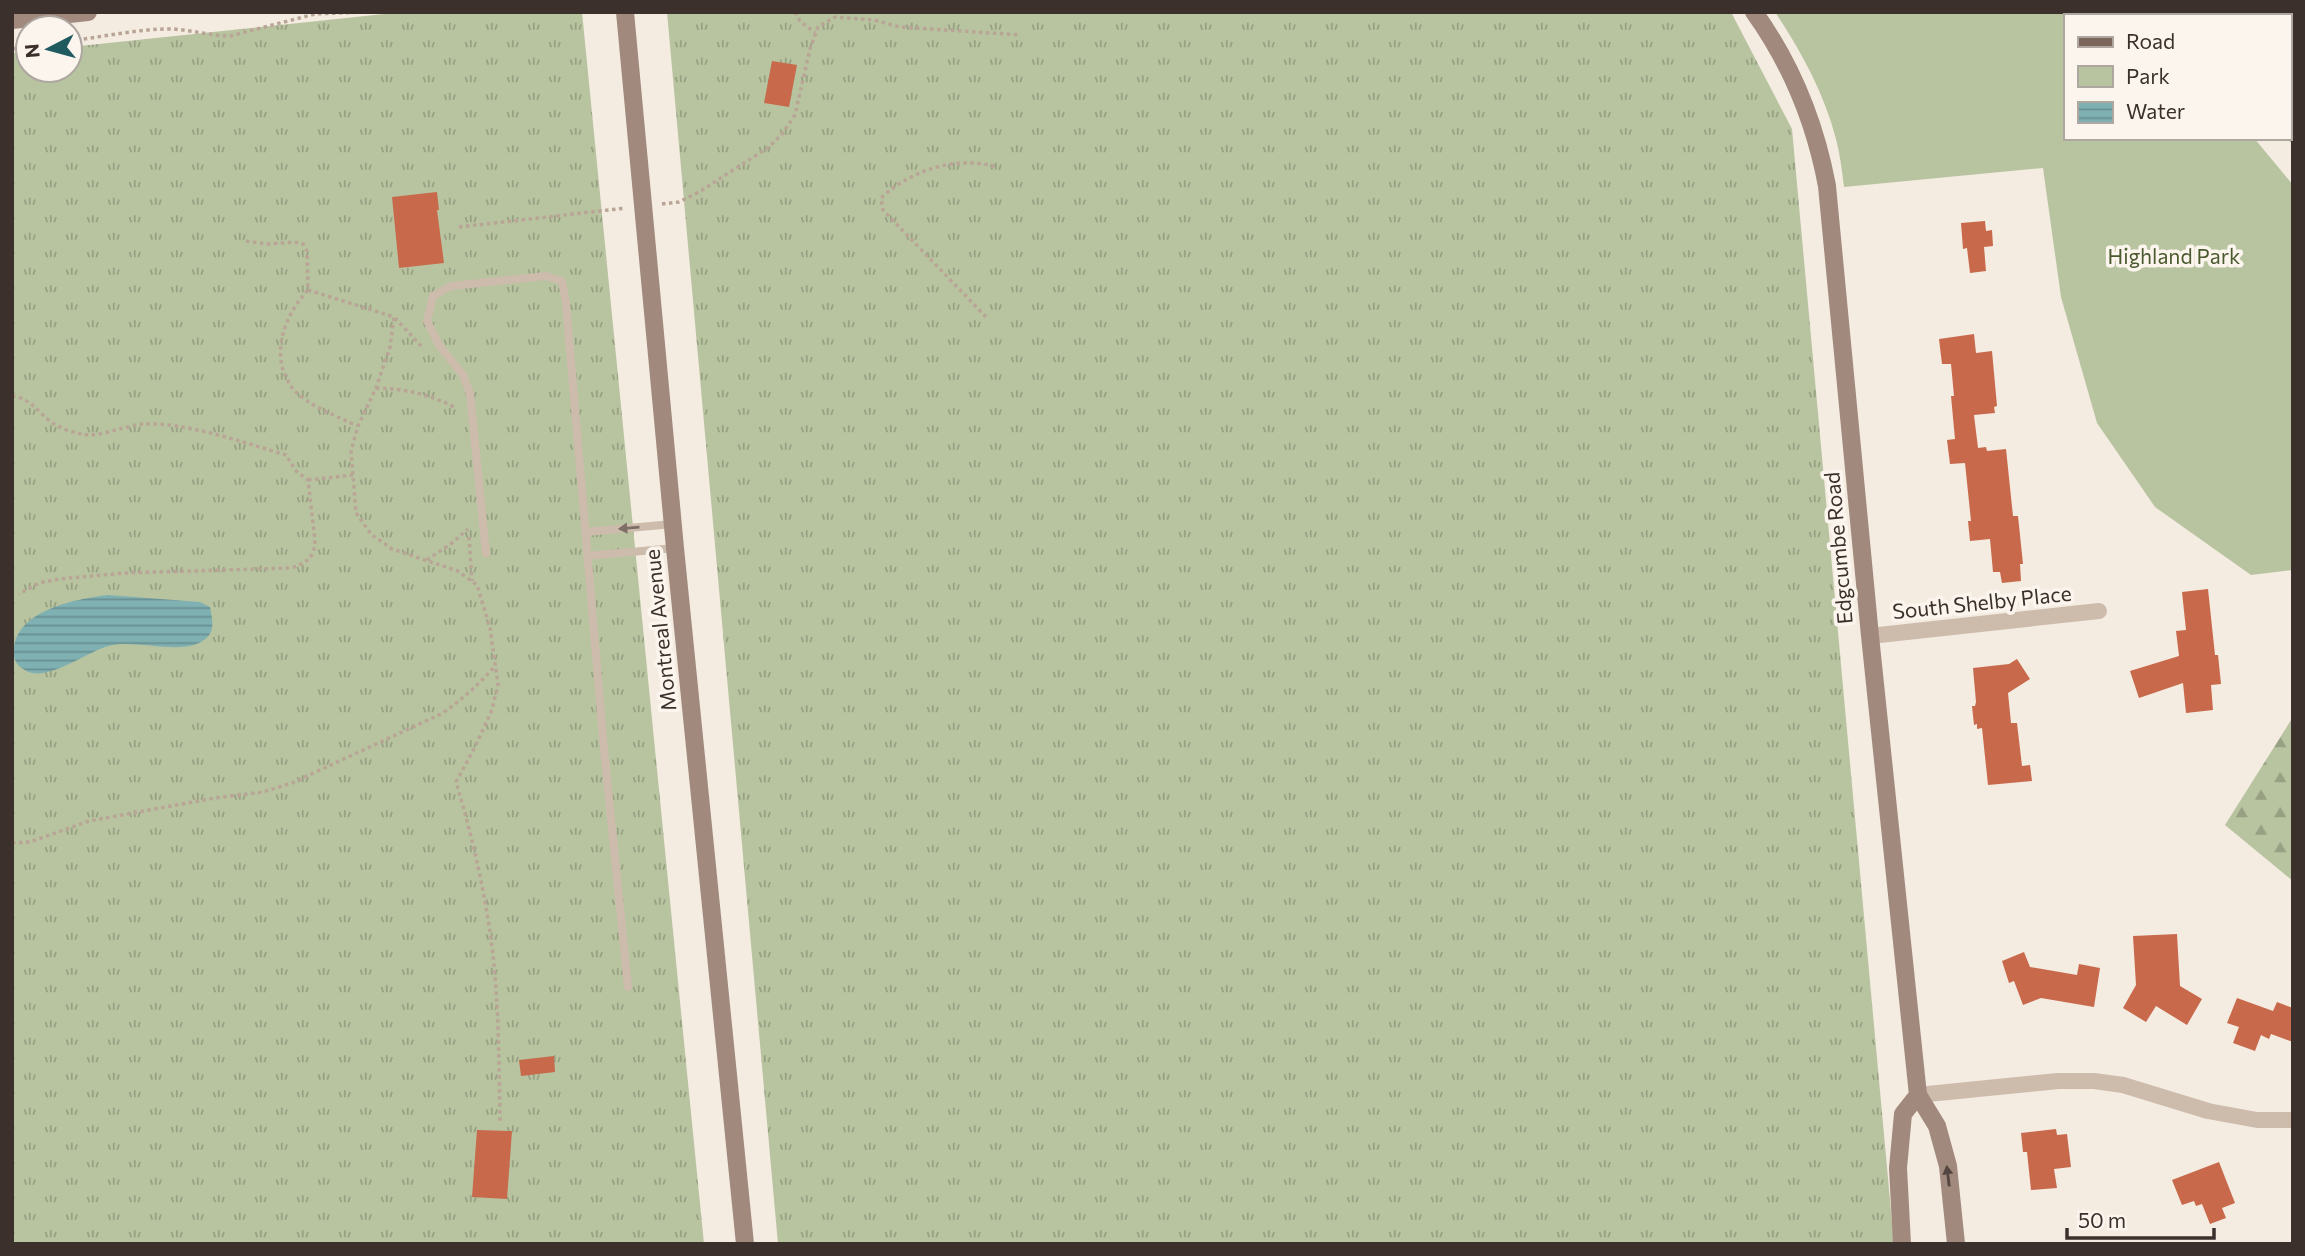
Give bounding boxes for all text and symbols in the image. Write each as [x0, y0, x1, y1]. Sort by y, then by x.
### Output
north arrow [14, 14, 84, 84]
legend [2064, 14, 2291, 140]
text: Road [2126, 28, 2175, 53]
text: N [19, 43, 44, 59]
text: Park [2126, 63, 2170, 88]
text: Water [2126, 98, 2185, 123]
park label: Highland Park [2108, 243, 2240, 268]
street label: Edgcumbe Road [1818, 471, 1857, 625]
one-way arrow [618, 523, 640, 534]
street label: Montreal Avenue [639, 548, 680, 712]
street label: South Shelby Place [1891, 580, 2073, 623]
one-way arrow [1943, 1165, 1954, 1187]
scale bar [2067, 1196, 2214, 1240]
text: 50 m [2078, 1207, 2126, 1232]

